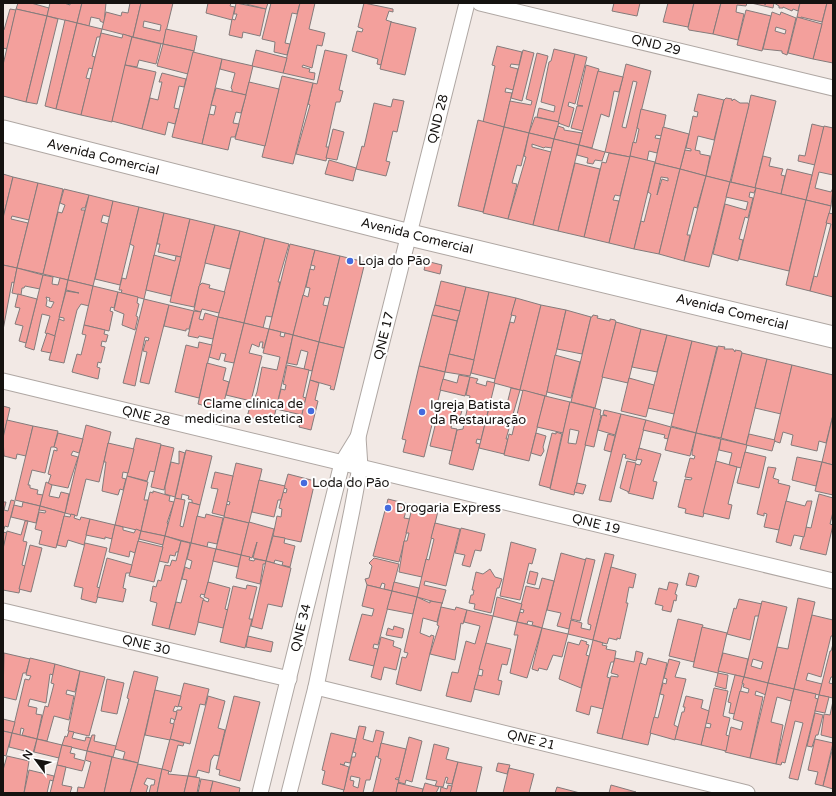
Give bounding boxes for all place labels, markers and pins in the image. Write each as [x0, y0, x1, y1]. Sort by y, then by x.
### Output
place label: Loja do Pão [358, 253, 431, 269]
marker: Loja do Pão [345, 256, 355, 266]
place label: Clame clínica de medicina e estetica [185, 396, 303, 427]
place label: Igreja Batista da Restauração [430, 397, 526, 428]
marker: Clame clínica de medicina e estetica [306, 406, 316, 416]
marker: Igreja Batista da Restauração [417, 407, 427, 417]
place label: Loda do Pão [312, 475, 389, 491]
marker: Loda do Pão [299, 478, 309, 488]
place label: Drogaria Express [396, 500, 501, 516]
marker: Drogaria Express [383, 503, 393, 513]

